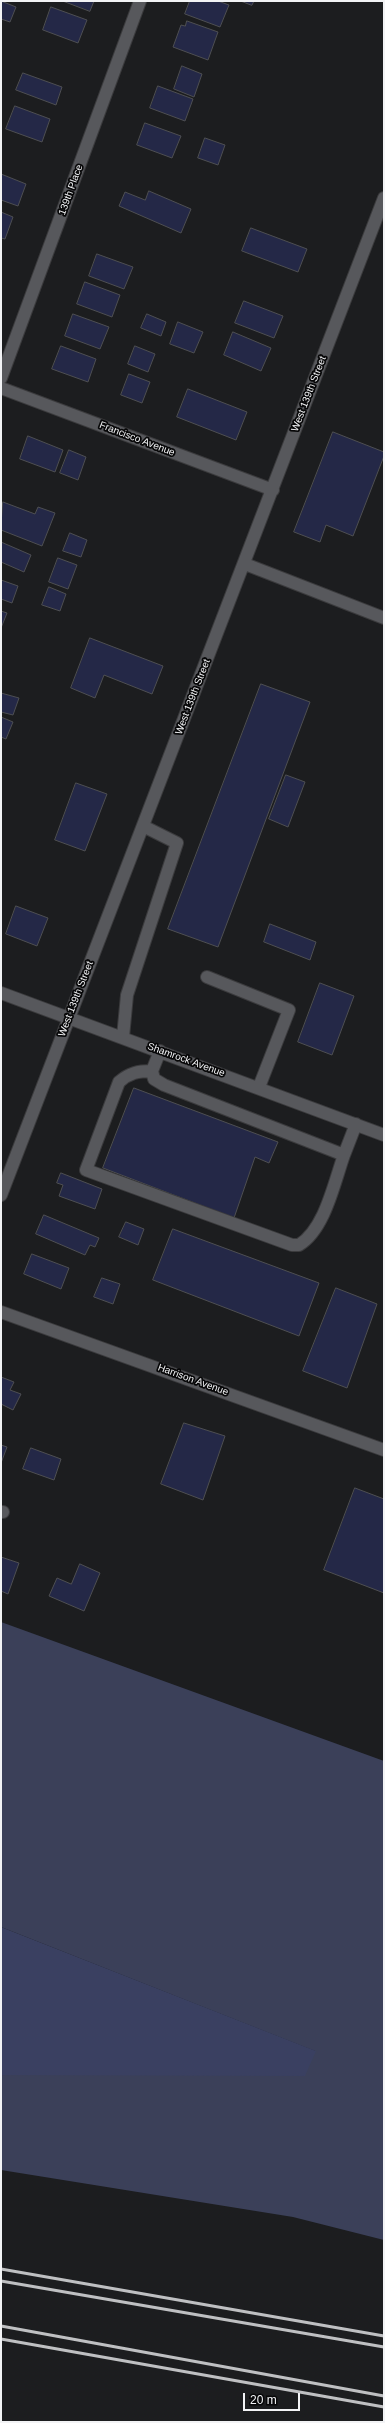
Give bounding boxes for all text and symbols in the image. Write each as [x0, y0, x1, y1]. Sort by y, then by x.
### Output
street label: 139th Place [56, 163, 86, 217]
street label: West 139th Street [289, 355, 329, 433]
street label: Francisco Avenue [98, 419, 176, 459]
street label: West 139th Street [173, 658, 213, 736]
street label: West 139th Street [56, 960, 96, 1038]
street label: Shamrock Avenue [146, 1040, 226, 1080]
street label: Harrison Avenue [156, 1362, 230, 1398]
scale bar [245, 2385, 302, 2411]
text: 20 m [250, 2393, 277, 2407]

